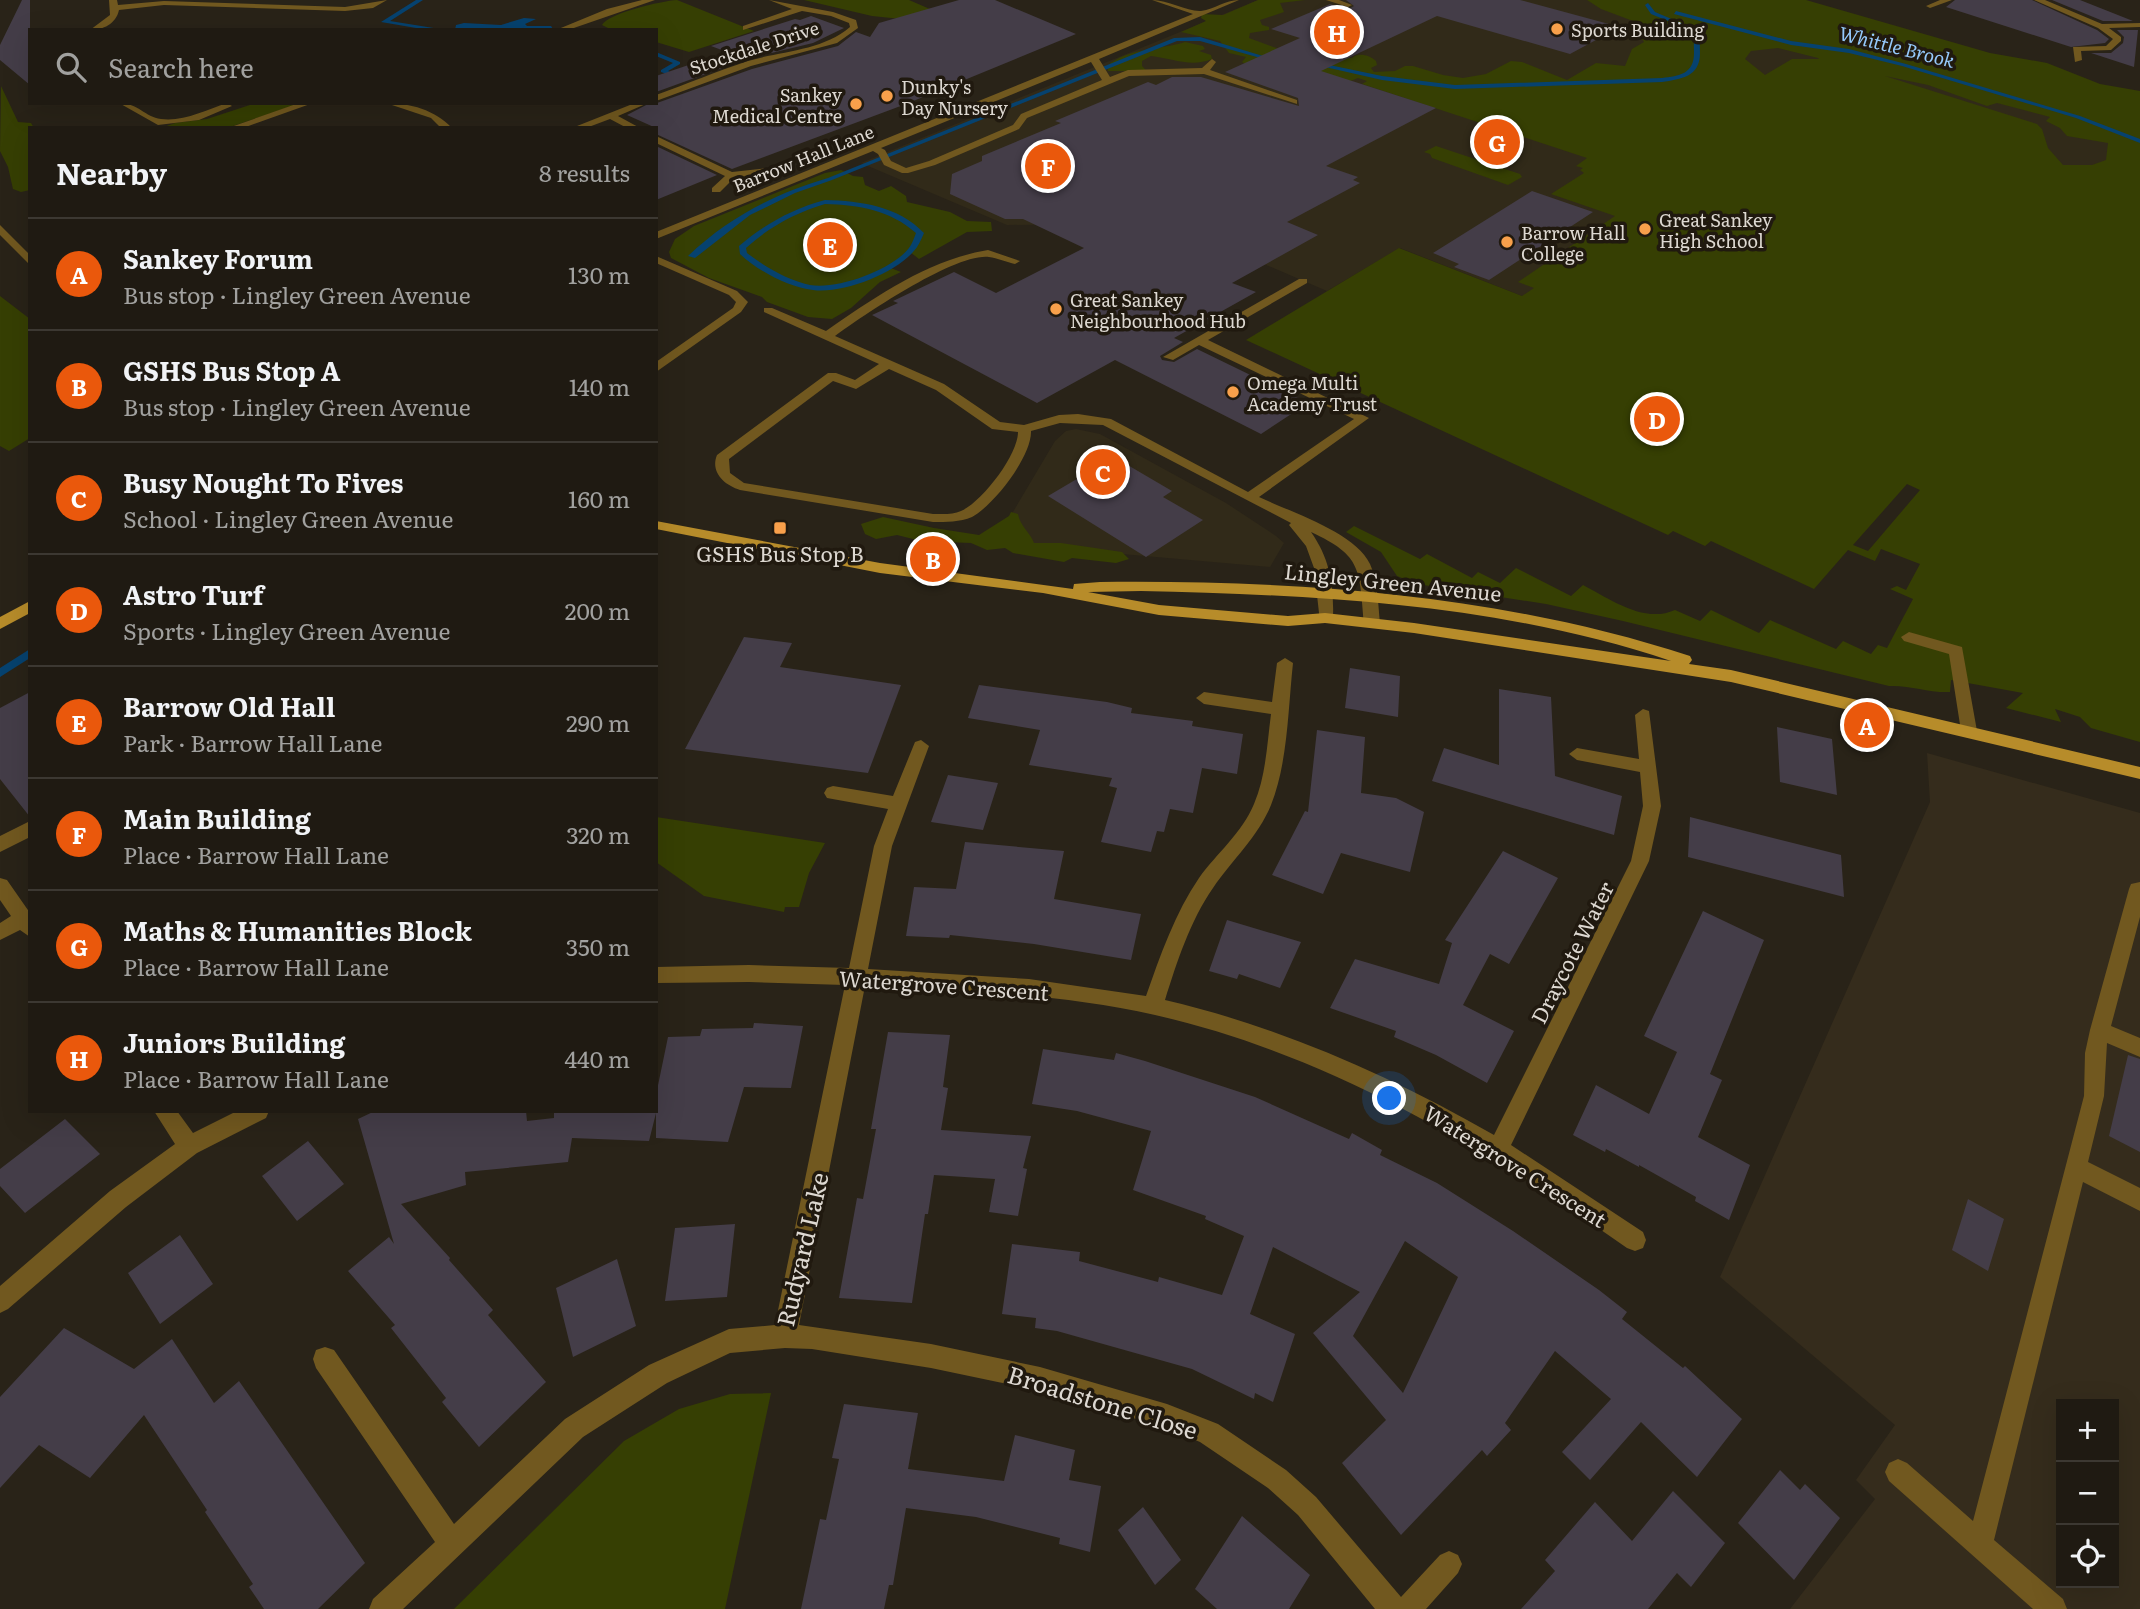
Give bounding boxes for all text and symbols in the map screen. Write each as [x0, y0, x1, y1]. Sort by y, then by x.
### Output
pin: H [1314, 6, 1360, 58]
street label: Stockdale Drive [686, 13, 822, 81]
place label: Sports Building [1571, 16, 1705, 43]
water label: Whittle Brook [1836, 18, 1958, 74]
marker: Sports Building [1549, 21, 1565, 37]
search box [28, 28, 658, 105]
text: Search here [108, 47, 254, 86]
icon: search [52, 48, 90, 86]
place label: Dunky's Day Nursery [901, 73, 1008, 121]
place label: Sankey Medical Centre [712, 81, 843, 129]
marker: Dunky's Day Nursery [879, 88, 895, 104]
marker: Sankey Medical Centre [848, 96, 864, 112]
pin: G [1474, 116, 1520, 168]
street label: Barrow Hall Lane [728, 117, 878, 199]
pin: F [1025, 140, 1071, 192]
text: Nearby [56, 150, 167, 194]
text: 8 results [539, 155, 630, 189]
place label: Great Sankey High School [1659, 206, 1773, 254]
pin: E [807, 219, 853, 271]
place label: Barrow Hall College [1521, 219, 1626, 267]
marker: Great Sankey High School [1637, 221, 1653, 237]
marker: Barrow Hall College [1499, 234, 1515, 250]
text: Sankey Forum [123, 238, 313, 277]
text: A [70, 257, 88, 291]
text: 130 m [568, 257, 630, 291]
text: Bus stop · Lingley Green Avenue [123, 277, 471, 311]
place label: Great Sankey Neighbourhood Hub [1070, 286, 1246, 334]
marker: Great Sankey Neighbourhood Hub [1048, 301, 1064, 317]
text: GSHS Bus Stop A [123, 350, 340, 389]
text: B [71, 369, 87, 403]
text: 140 m [569, 369, 630, 403]
place label: Omega Multi Academy Trust [1247, 369, 1378, 417]
marker: Omega Multi Academy Trust [1225, 384, 1241, 400]
text: Bus stop · Lingley Green Avenue [123, 389, 471, 423]
pin: D [1634, 393, 1680, 445]
pin: C [1080, 446, 1126, 498]
text: Busy Nought To Fives [123, 462, 404, 501]
text: C [71, 481, 87, 515]
text: 160 m [568, 481, 630, 515]
text: School · Lingley Green Avenue [123, 501, 454, 535]
marker: GSHS Bus Stop B [772, 520, 788, 536]
pin: B [910, 533, 956, 585]
place label: GSHS Bus Stop B [696, 537, 864, 568]
street label: Lingley Green Avenue [1283, 554, 1503, 608]
text: Astro Turf [123, 574, 264, 613]
text: D [70, 593, 88, 627]
text: 200 m [565, 593, 630, 627]
text: Sports · Lingley Green Avenue [123, 613, 450, 647]
text: Barrow Old Hall [123, 686, 335, 725]
pin: A [1844, 699, 1890, 751]
text: E [71, 705, 87, 739]
text: 290 m [566, 705, 630, 739]
text: Park · Barrow Hall Lane [123, 725, 382, 759]
text: Main Building [123, 798, 311, 837]
text: F [72, 817, 86, 851]
text: 320 m [566, 817, 630, 851]
text: Place · Barrow Hall Lane [123, 837, 389, 871]
street label: Draycote Water [1522, 875, 1620, 1028]
text: Maths & Humanities Block [123, 910, 472, 949]
text: G [70, 929, 88, 963]
text: 350 m [566, 929, 630, 963]
text: Place · Barrow Hall Lane [123, 949, 389, 983]
street label: Watergrove Crescent [838, 961, 1050, 1007]
text: Juniors Building [123, 1022, 345, 1061]
text: H [69, 1041, 89, 1075]
text: 440 m [564, 1041, 630, 1075]
text: Place · Barrow Hall Lane [123, 1061, 389, 1095]
your location [1372, 1081, 1406, 1115]
street label: Watergrove Crescent [1419, 1096, 1614, 1234]
street label: Rudyard Lake [766, 1168, 836, 1330]
street label: Broadstone Close [1004, 1355, 1202, 1447]
map controls [2056, 1399, 2119, 1588]
button: + [2056, 1399, 2119, 1462]
button: − [2056, 1462, 2119, 1525]
button: locate [2056, 1525, 2119, 1588]

